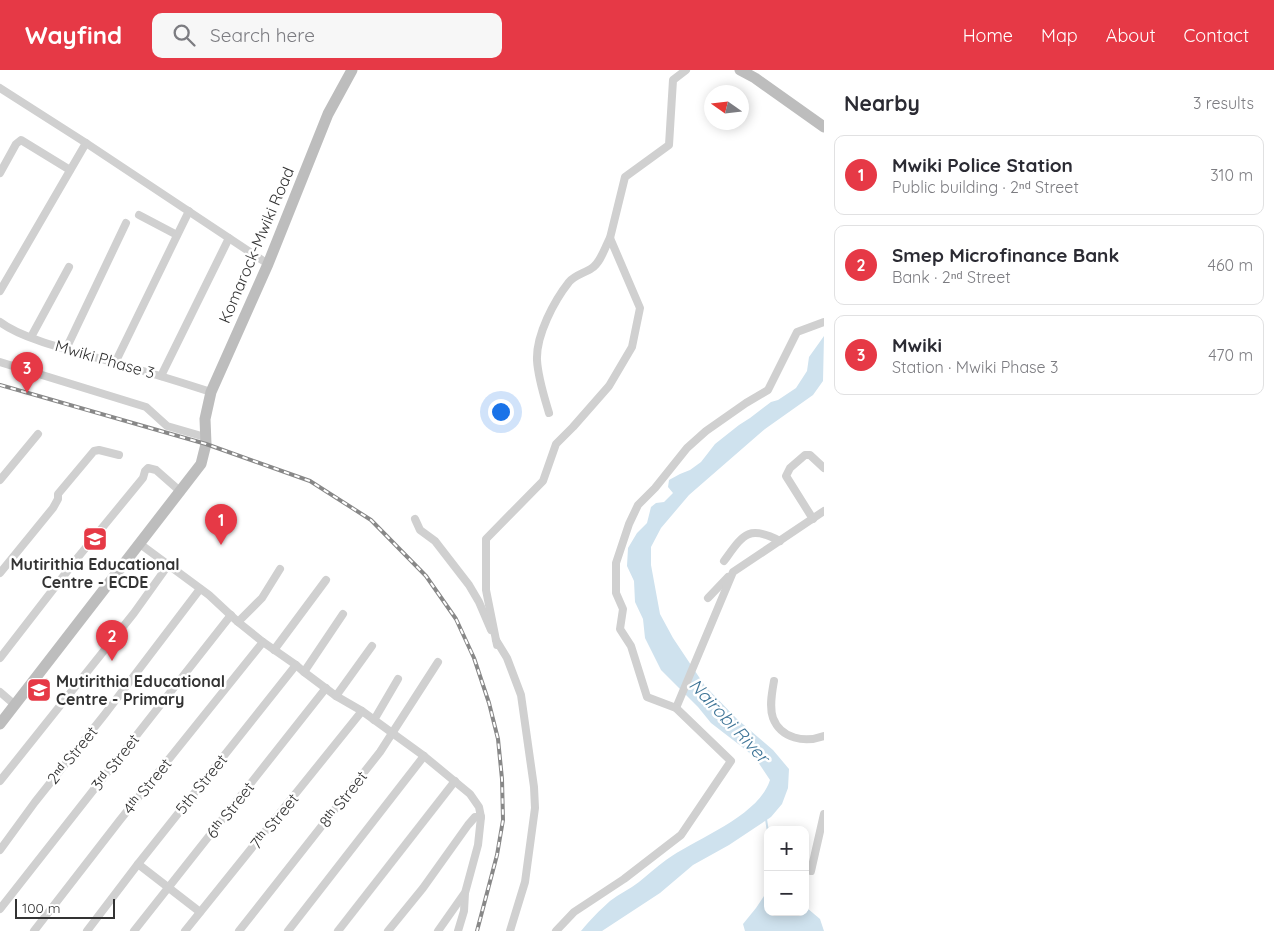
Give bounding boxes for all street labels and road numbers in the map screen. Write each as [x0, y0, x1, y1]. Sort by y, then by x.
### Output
street label: Komarock-Mwiki Road [214, 164, 298, 326]
street label: Mwiki Phase 3 [53, 335, 157, 383]
street label: 2ⁿᵈ Street [43, 722, 101, 788]
street label: 3ʳᵈ Street [87, 730, 143, 794]
street label: 5th Street [171, 750, 231, 818]
street label: 4ᵗʰ Street [118, 754, 176, 818]
street label: 8ᵗʰ Street [315, 767, 371, 831]
street label: 6ᵗʰ Street [202, 778, 258, 842]
street label: 7ᵗʰ Street [245, 789, 303, 853]

